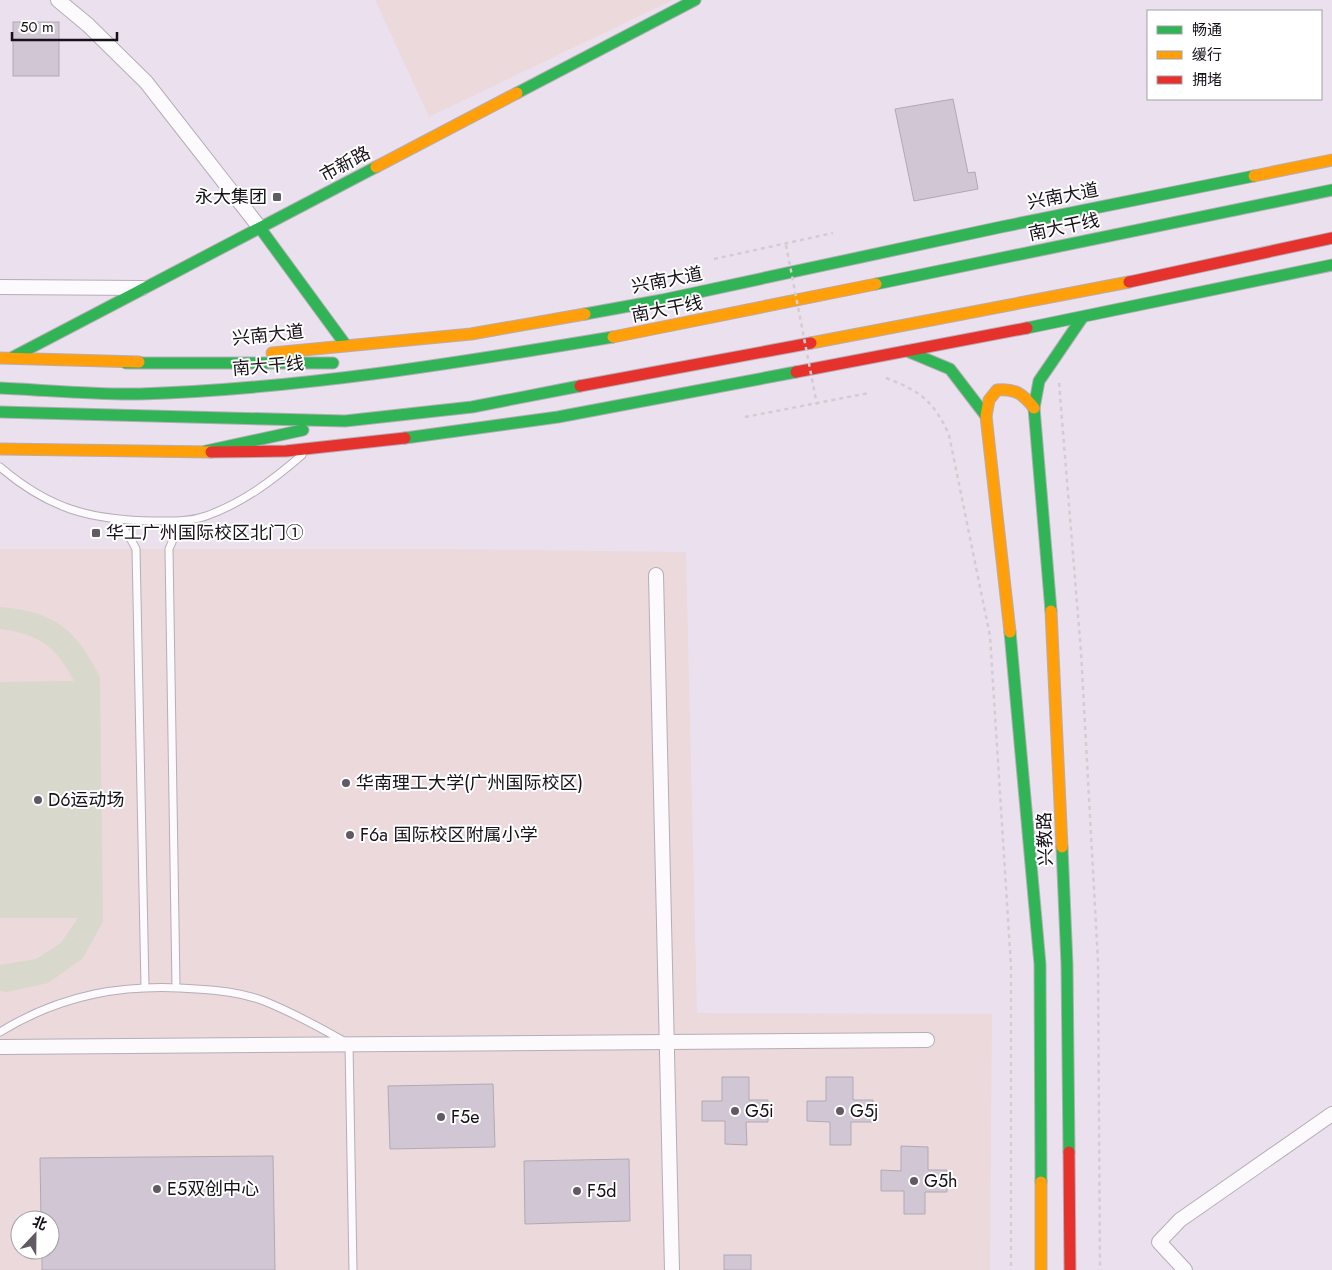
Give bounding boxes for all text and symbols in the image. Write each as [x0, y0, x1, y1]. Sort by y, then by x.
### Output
scale bar [12, 10, 118, 42]
legend [1147, 10, 1322, 100]
text: 50 m [20, 16, 54, 38]
text: 畅通 [1192, 19, 1222, 41]
text: 缓行 [1192, 44, 1222, 66]
text: 拥堵 [1192, 69, 1222, 91]
street label: 市新路 [315, 140, 375, 188]
street label: 兴南大道 [1025, 176, 1101, 216]
place label: 永大集团 [195, 184, 267, 210]
marker: 永大集团 [271, 191, 283, 203]
street label: 南大干线 [1026, 207, 1102, 247]
street label: 兴南大道 [629, 260, 705, 300]
street label: 南大干线 [629, 289, 705, 329]
street label: 兴南大道 [231, 318, 305, 352]
street label: 南大干线 [231, 350, 305, 382]
place label: 华工广州国际校区北门① [106, 520, 304, 546]
marker: 华工广州国际校区北门① [90, 527, 102, 539]
place label: 华南理工大学(广州国际校区) [356, 770, 583, 796]
marker: 华南理工大学(广州国际校区) [340, 777, 352, 789]
place label: D6运动场 [48, 787, 125, 813]
marker: D6运动场 [32, 794, 44, 806]
street label: 兴教路 [1031, 812, 1059, 866]
place label: F6a 国际校区附属小学 [360, 822, 537, 848]
marker: F6a 国际校区附属小学 [344, 829, 356, 841]
place label: G5i [745, 1098, 774, 1124]
place label: G5j [850, 1098, 879, 1124]
place label: F5e [451, 1104, 479, 1130]
marker: G5i [729, 1105, 741, 1117]
marker: G5j [834, 1105, 846, 1117]
marker: F5e [435, 1111, 447, 1123]
place label: G5h [924, 1168, 958, 1194]
marker: G5h [908, 1175, 920, 1187]
place label: E5双创中心 [167, 1176, 259, 1202]
place label: F5d [587, 1178, 616, 1204]
marker: E5双创中心 [151, 1183, 163, 1195]
marker: F5d [571, 1185, 583, 1197]
north arrow [10, 1210, 60, 1260]
text: 北 [30, 1211, 50, 1235]

